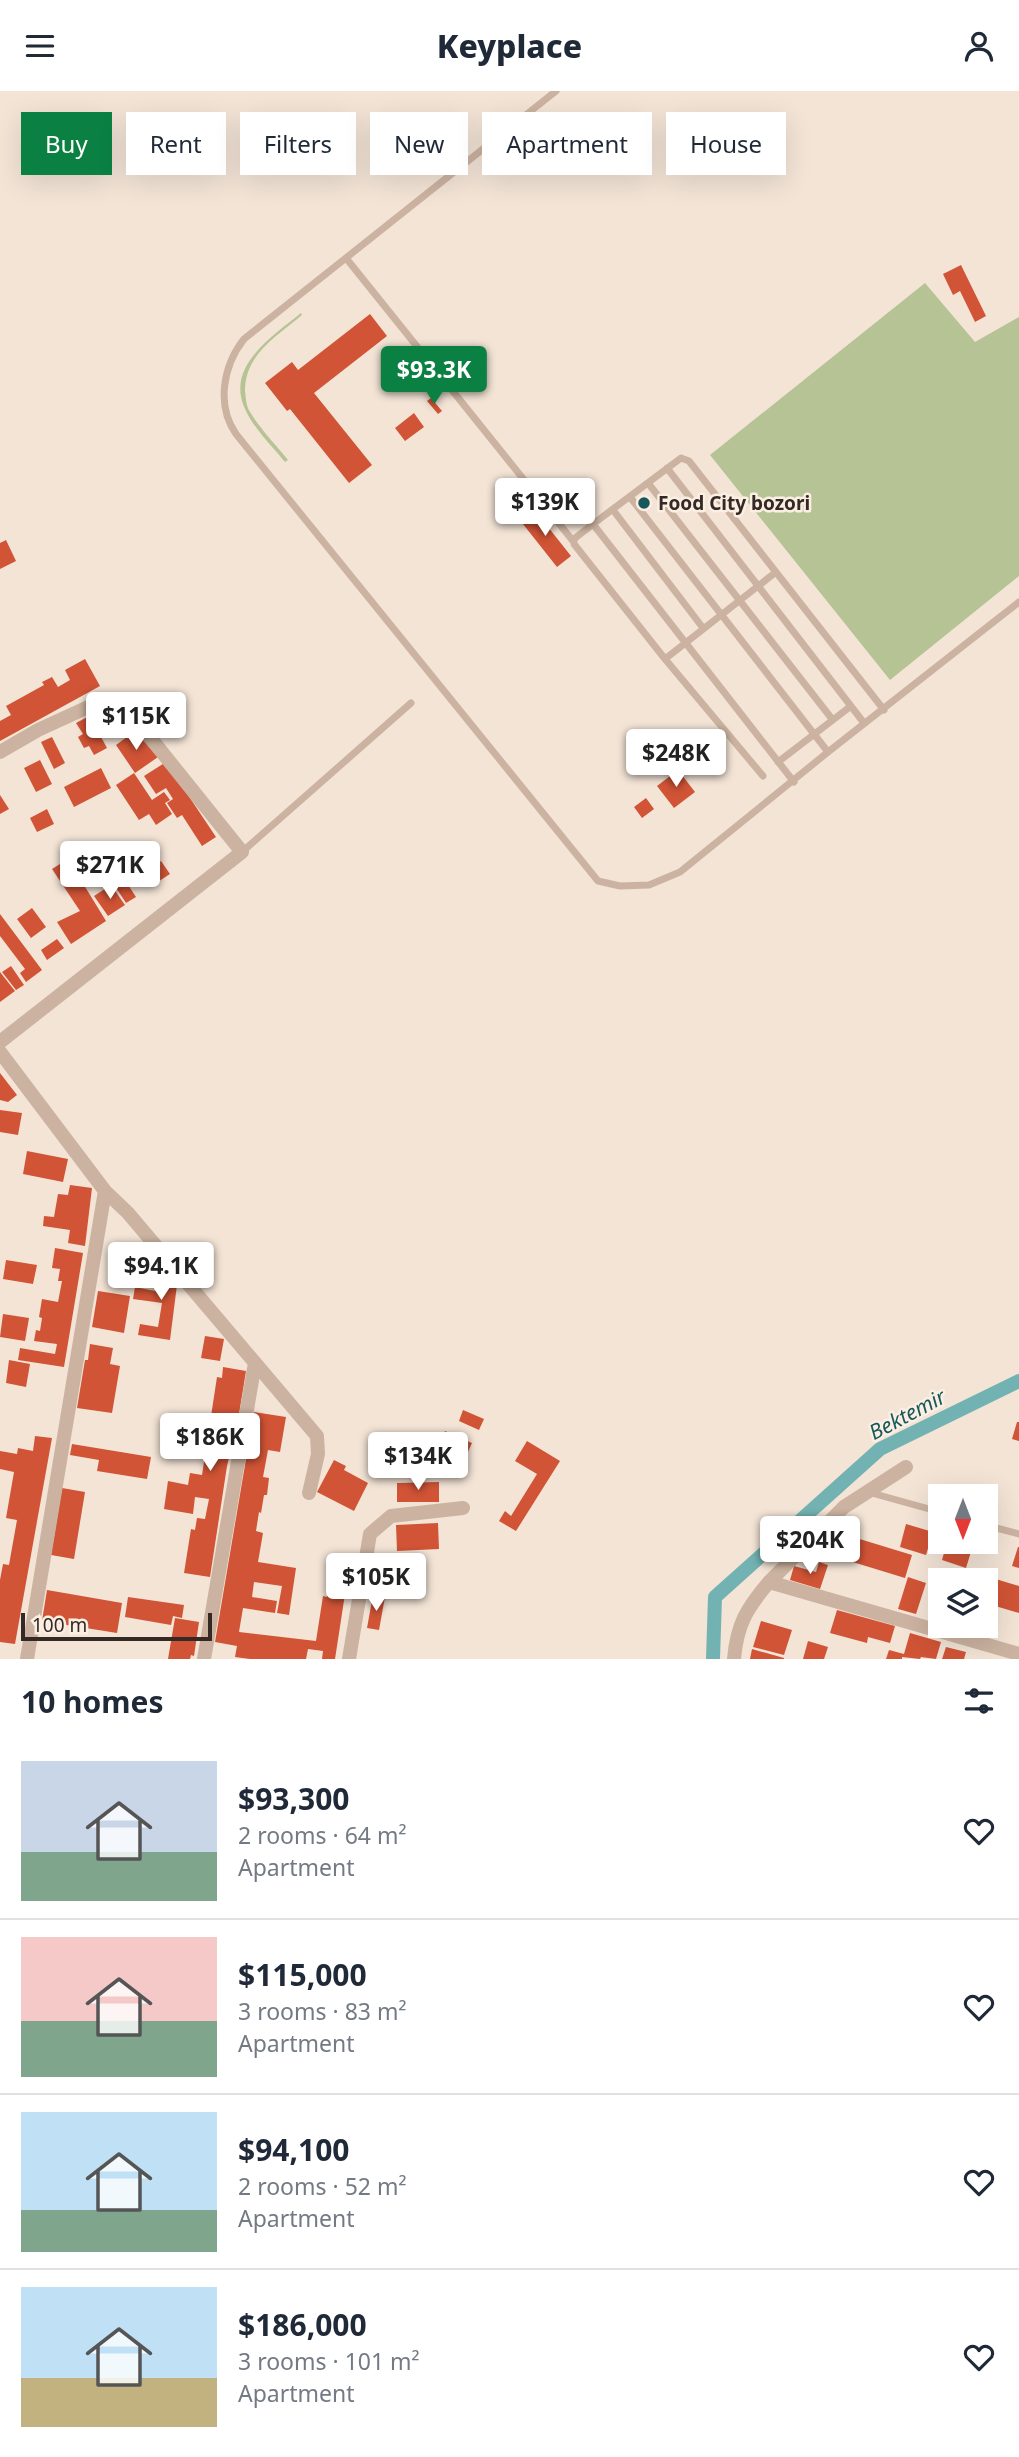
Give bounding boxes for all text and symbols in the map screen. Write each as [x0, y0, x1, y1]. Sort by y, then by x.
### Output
text: Keyplace [437, 24, 582, 67]
icon: menu [21, 27, 59, 65]
icon: person [960, 27, 998, 65]
chip: Buy [21, 112, 112, 175]
chip: Rent [126, 112, 226, 175]
chip: Filters [240, 112, 356, 175]
chip: New [370, 112, 468, 175]
chip: Apartment [482, 112, 652, 175]
chip: House [666, 112, 786, 175]
pin: $93.3K [377, 347, 491, 406]
text: $93.3K [397, 353, 471, 385]
pin: $139K [496, 479, 594, 538]
text: $139K [511, 485, 579, 517]
place label: Food City bozori [658, 490, 810, 516]
marker: Food City bozori [636, 495, 652, 511]
pin: $115K [87, 693, 185, 752]
text: $115K [102, 699, 170, 731]
pin: $248K [627, 729, 725, 789]
text: $248K [642, 736, 710, 768]
pin: $271K [61, 841, 159, 901]
text: $271K [76, 848, 144, 880]
pin: $94.1K [104, 1243, 218, 1302]
text: $94.1K [124, 1249, 198, 1281]
water label: Bektemir [864, 1381, 952, 1446]
pin: $186K [161, 1413, 259, 1473]
text: $186K [176, 1420, 244, 1452]
pin: $134K [369, 1433, 467, 1492]
text: $134K [384, 1439, 452, 1471]
north arrow [928, 1484, 998, 1554]
map controls [928, 1484, 998, 1638]
pin: $204K [761, 1517, 859, 1576]
text: $204K [776, 1523, 844, 1555]
pin: $105K [327, 1553, 425, 1613]
text: $105K [342, 1560, 410, 1592]
button: layers [928, 1568, 998, 1638]
scale bar [21, 1610, 212, 1642]
text: 100 m [32, 1612, 87, 1638]
text: 10 homes [21, 1681, 164, 1722]
icon: filters [960, 1682, 998, 1720]
text: $93,300 [238, 1778, 350, 1819]
icon: home [77, 1789, 161, 1873]
icon: heart [960, 1812, 998, 1850]
text: 2 rooms · 64 m² [238, 1819, 407, 1851]
text: Apartment [238, 1851, 355, 1883]
text: $115,000 [238, 1954, 367, 1995]
icon: home [77, 1965, 161, 2049]
icon: heart [960, 1988, 998, 2026]
text: 3 rooms · 83 m² [238, 1995, 407, 2027]
text: Apartment [238, 2027, 355, 2059]
text: $94,100 [238, 2129, 350, 2170]
icon: home [77, 2140, 161, 2224]
icon: heart [960, 2163, 998, 2201]
text: 2 rooms · 52 m² [238, 2170, 407, 2202]
text: Apartment [238, 2202, 355, 2234]
text: $186,000 [238, 2304, 367, 2345]
icon: home [77, 2315, 161, 2399]
icon: heart [960, 2338, 998, 2376]
text: 3 rooms · 101 m² [238, 2345, 420, 2377]
text: Apartment [238, 2377, 355, 2409]

